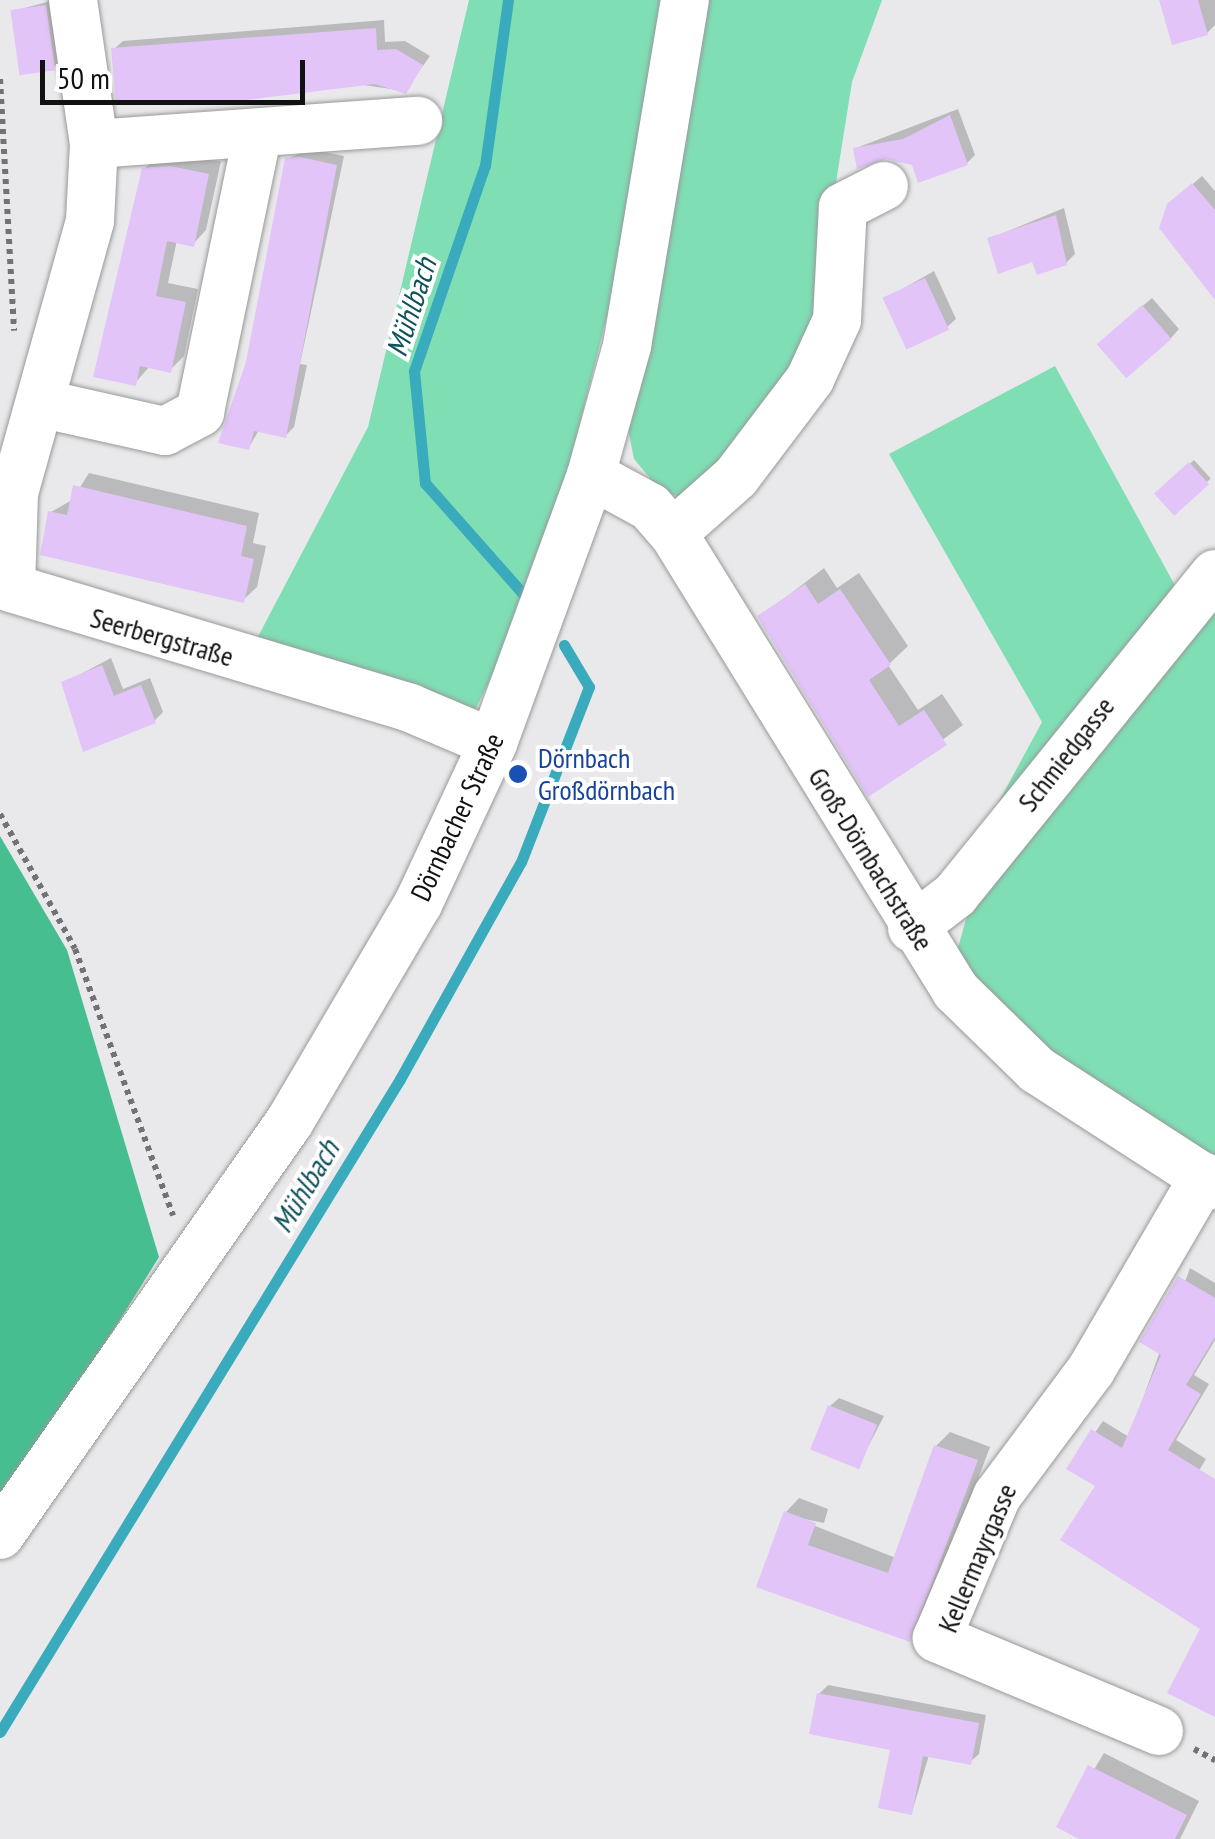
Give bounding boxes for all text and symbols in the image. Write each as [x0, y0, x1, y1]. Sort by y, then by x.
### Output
scale bar [45, 40, 310, 102]
text: 50 m [57, 58, 110, 97]
water label: Mühlbach [378, 253, 444, 361]
street label: Seerbergstraße [87, 601, 237, 673]
street label: Schmiedgasse [1011, 690, 1121, 818]
street label: Dörnbacher Straße [403, 728, 511, 906]
place label: Dörnbach Großdörnbach [538, 741, 675, 807]
street label: Groß-Dörnbachstraße [801, 761, 941, 957]
marker: Dörnbach Großdörnbach [507, 763, 529, 785]
water label: Mühlbach [264, 1133, 346, 1239]
street label: Kellermayrgasse [931, 1479, 1023, 1637]

